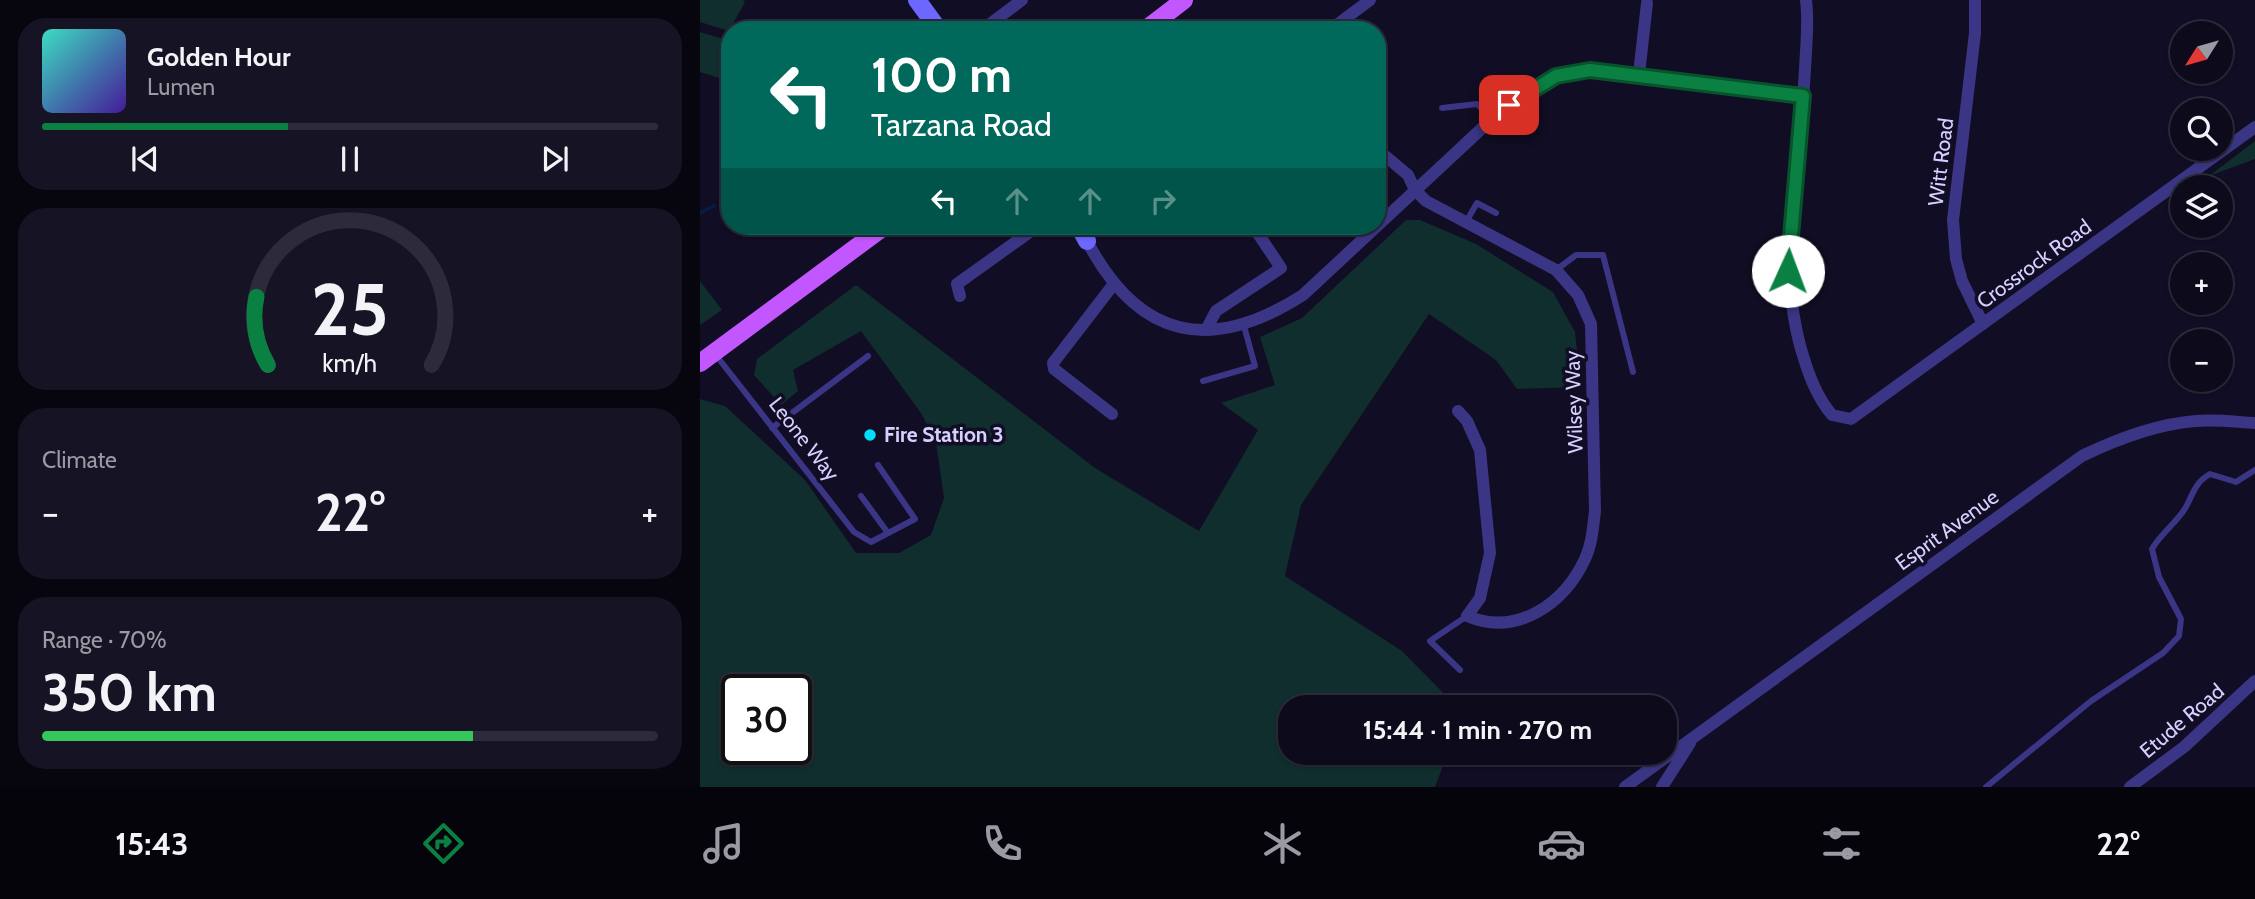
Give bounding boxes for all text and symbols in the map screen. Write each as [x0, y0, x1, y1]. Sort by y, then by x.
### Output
north arrow [2170, 21, 2233, 84]
map controls [2170, 21, 2233, 392]
text: Golden Hour [147, 41, 290, 73]
text: 100 m [871, 45, 1012, 104]
icon: left [756, 49, 847, 140]
text: Lumen [147, 73, 215, 101]
pin [1479, 75, 1539, 135]
icon: arrive [1490, 86, 1528, 124]
button: search [2170, 98, 2233, 161]
text: Tarzana Road [871, 105, 1052, 144]
street label: Witt Road [1923, 116, 1958, 207]
icon: previous [126, 140, 164, 178]
icon: pause [331, 140, 369, 178]
icon: next [536, 140, 574, 178]
button: layers [2170, 175, 2233, 238]
icon: left [925, 182, 963, 220]
icon: ahead [998, 182, 1036, 220]
icon: ahead [1071, 182, 1109, 220]
icon: right [1144, 182, 1182, 220]
street label: Crossrock Road [1972, 214, 2096, 313]
position arrow [1751, 234, 1825, 308]
button: + [2170, 252, 2233, 315]
text: 25 [311, 265, 389, 353]
button: − [2170, 329, 2233, 392]
text: km/h [323, 347, 377, 377]
street label: Wilsey Way [1559, 350, 1588, 454]
street label: Leone Way [764, 392, 845, 486]
place label: Fire Station 3 [884, 422, 1004, 447]
marker: Fire Station 3 [862, 427, 878, 443]
text: Climate [42, 446, 117, 474]
text: 22° [315, 481, 385, 544]
street label: Esprit Avenue [1890, 484, 2003, 575]
text: − [42, 489, 59, 536]
text: + [641, 489, 658, 536]
text: Range · 70% [42, 626, 167, 654]
text: 350 km [42, 661, 217, 724]
speed limit sign: 30 [721, 674, 812, 765]
street label: Etude Road [2135, 678, 2229, 763]
text: 15:44 · 1 min · 270 m [1363, 714, 1592, 746]
icon: directions [419, 819, 468, 868]
icon: music [699, 819, 748, 868]
icon: phone [978, 819, 1027, 868]
icon: climate [1258, 819, 1307, 868]
icon: car [1537, 819, 1586, 868]
icon: filters [1817, 819, 1866, 868]
text: 15:43 [115, 824, 189, 863]
text: 22° [2097, 824, 2140, 863]

